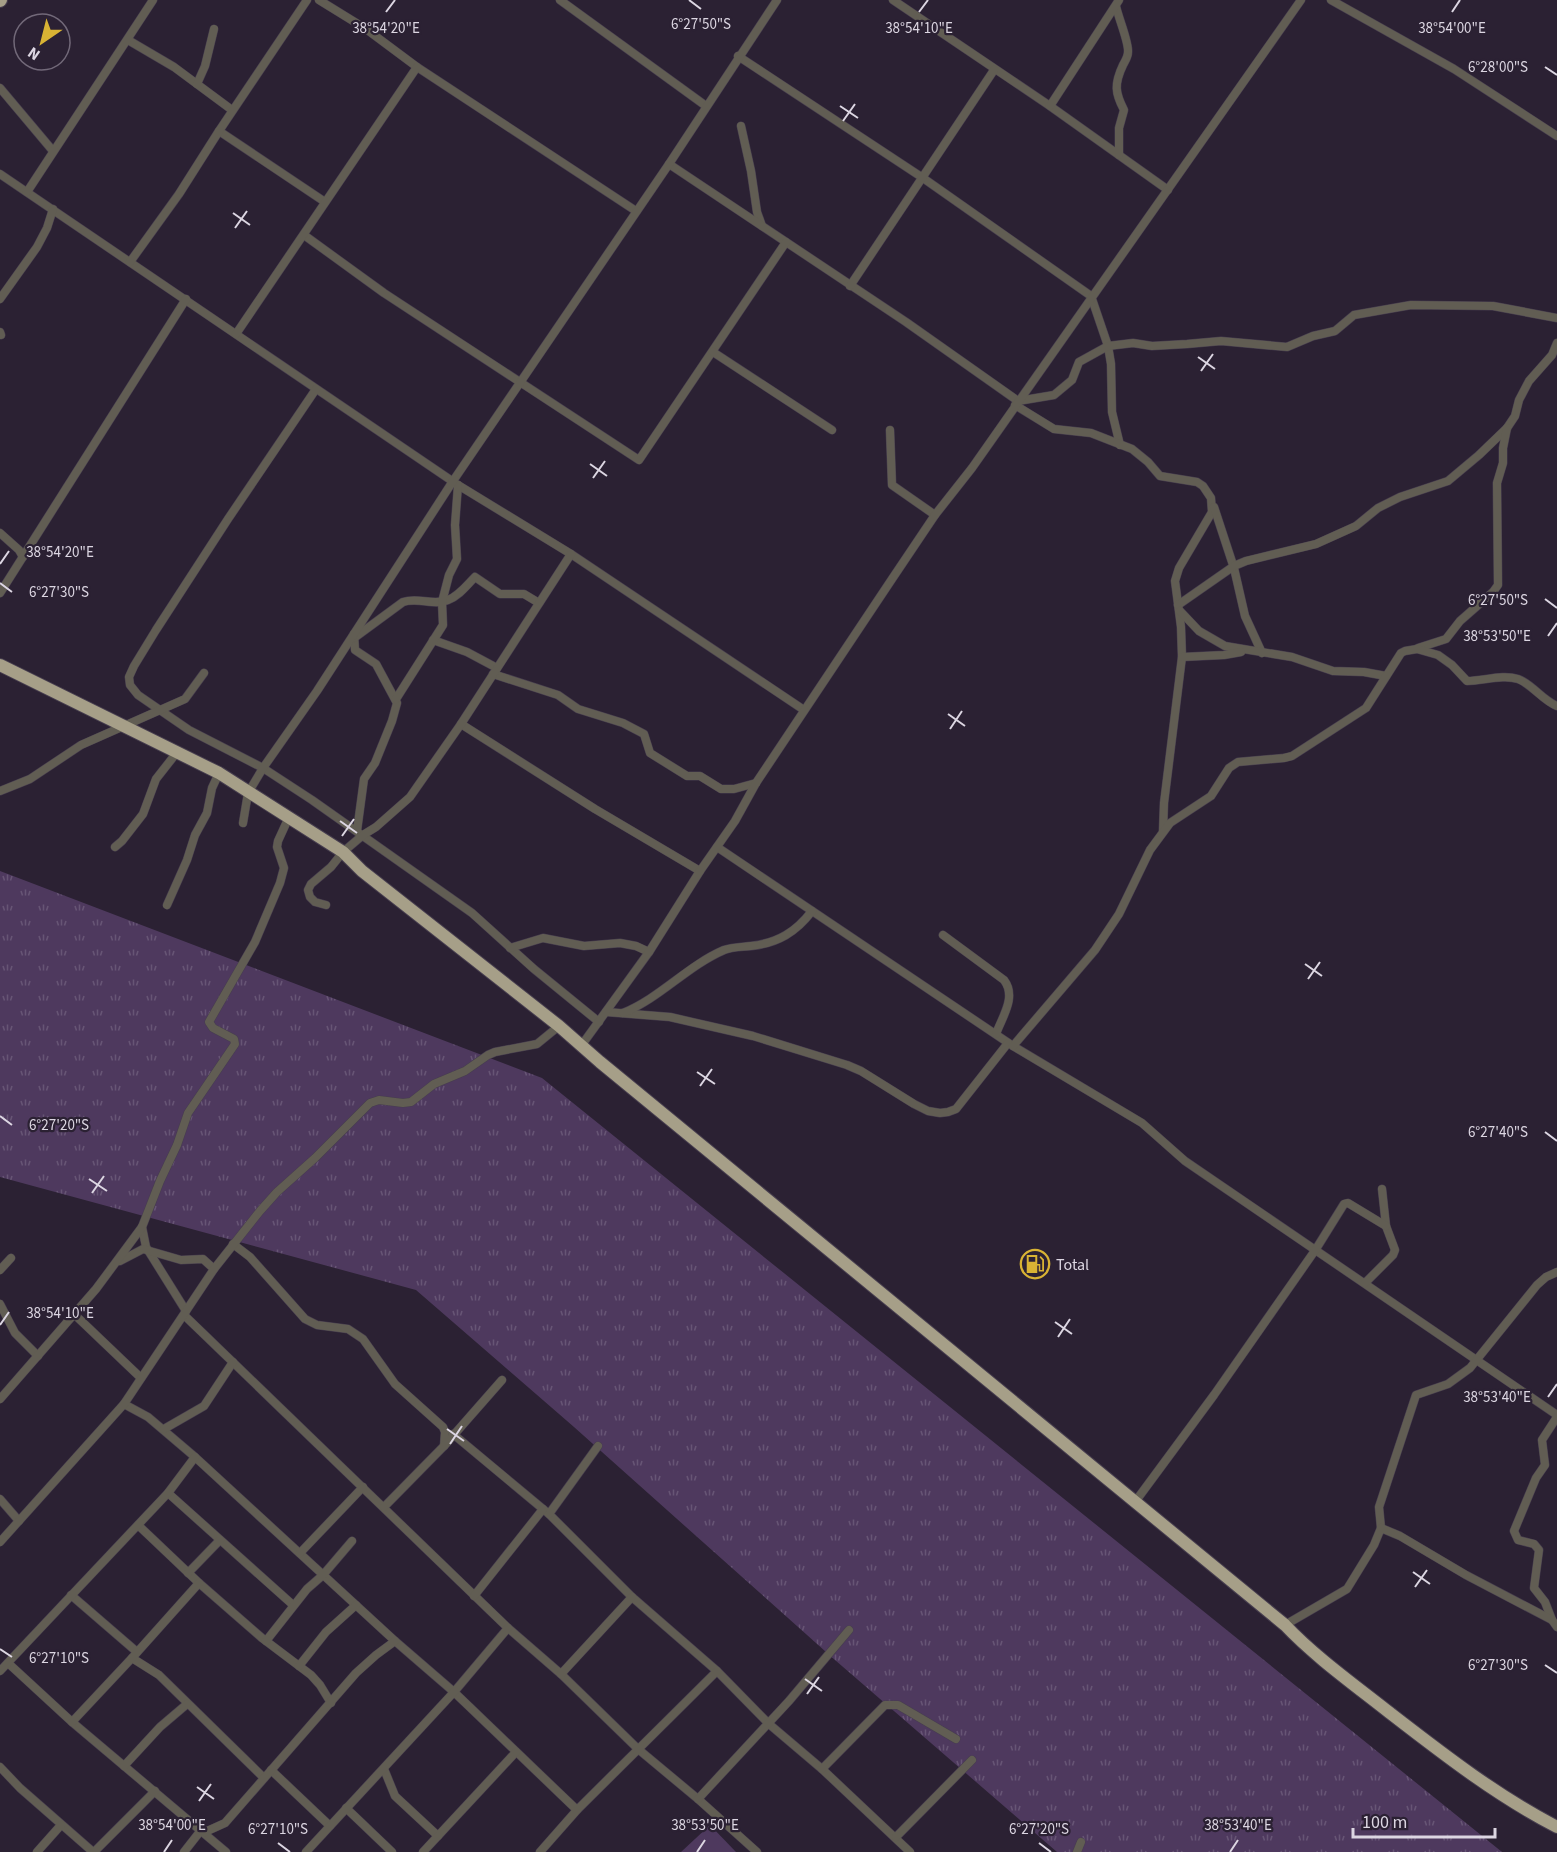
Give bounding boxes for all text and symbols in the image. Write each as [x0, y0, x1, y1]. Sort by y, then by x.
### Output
north arrow [12, 12, 72, 72]
text: 6°27'50"S [671, 14, 731, 35]
text: 38°54'20"E [352, 18, 420, 39]
text: 38°54'10"E [885, 18, 953, 39]
text: 38°54'00"E [1418, 18, 1486, 39]
text: N [23, 41, 45, 66]
text: 6°28'00"S [1468, 57, 1528, 78]
text: 38°54'20"E [26, 542, 94, 563]
text: 6°27'30"S [29, 582, 89, 603]
text: 6°27'50"S [1468, 590, 1528, 611]
text: 38°53'50"E [1463, 626, 1531, 647]
text: 6°27'20"S [29, 1115, 89, 1136]
text: 6°27'40"S [1468, 1122, 1528, 1143]
fuel station icon: Total [1019, 1248, 1051, 1280]
place label: Total [1056, 1254, 1089, 1276]
text: 38°54'10"E [26, 1303, 94, 1324]
text: 38°53'40"E [1463, 1387, 1531, 1408]
text: 6°27'10"S [29, 1648, 89, 1669]
text: 6°27'30"S [1468, 1655, 1528, 1676]
scale bar [1353, 1801, 1496, 1839]
text: 100 m [1362, 1810, 1407, 1835]
text: 38°54'00"E [138, 1815, 206, 1836]
text: 38°53'50"E [671, 1815, 739, 1836]
text: 38°53'40"E [1204, 1815, 1272, 1836]
text: 6°27'10"S [248, 1819, 308, 1840]
text: 6°27'20"S [1009, 1819, 1069, 1840]

